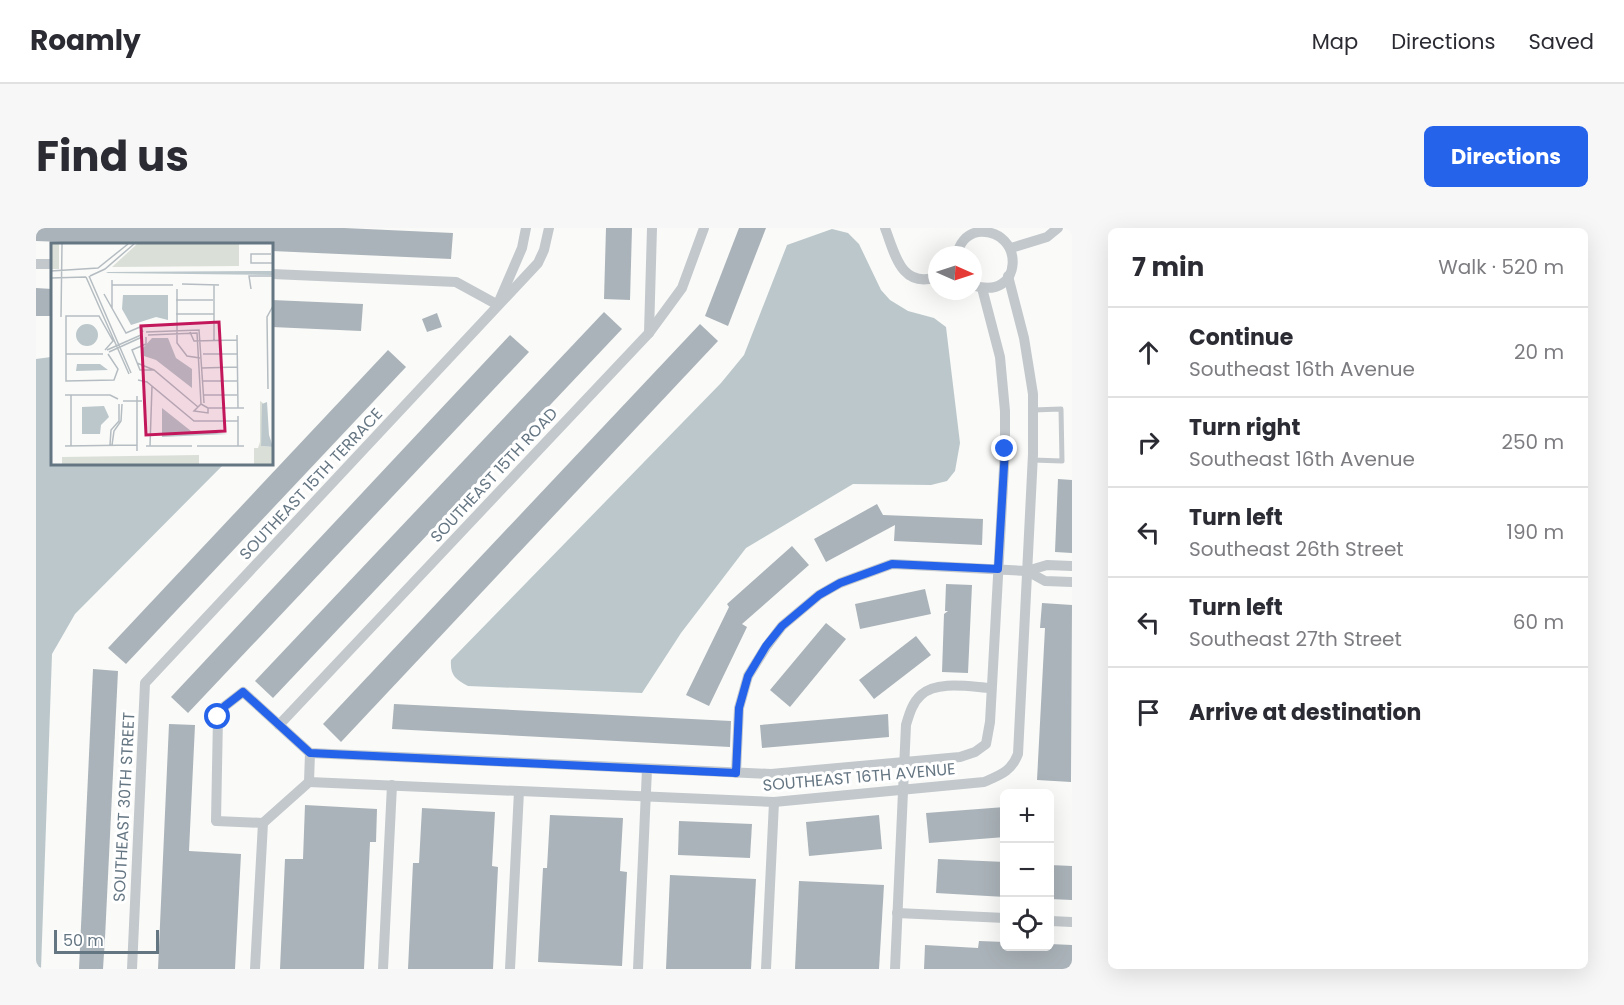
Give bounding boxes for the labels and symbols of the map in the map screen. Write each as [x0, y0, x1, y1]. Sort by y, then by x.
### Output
inset map [51, 243, 273, 465]
north arrow [928, 246, 982, 300]
street label: SOUTHEAST 15TH ROAD [425, 402, 563, 548]
street label: SOUTHEAST 15TH TERRACE [234, 403, 388, 565]
route end [991, 435, 1017, 461]
route start [204, 703, 230, 729]
street label: SOUTHEAST 30TH STREET [108, 711, 140, 903]
street label: SOUTHEAST 16TH AVENUE [762, 757, 956, 797]
scale bar [54, 927, 159, 954]

